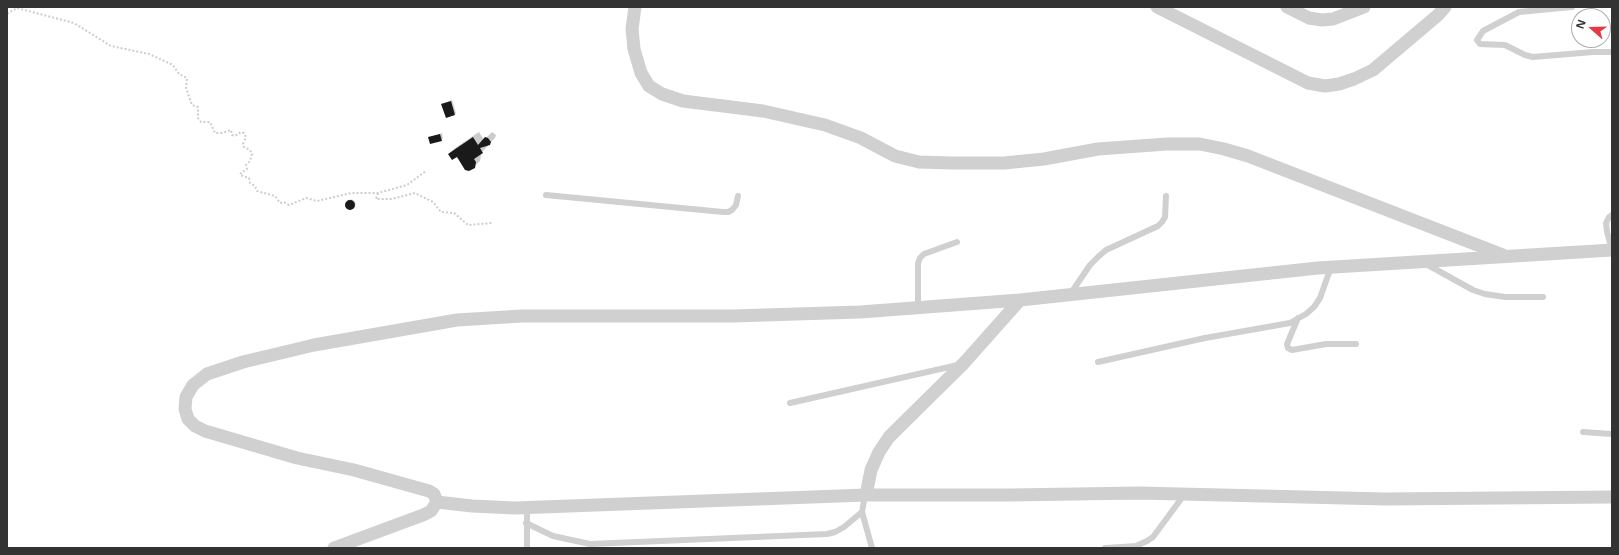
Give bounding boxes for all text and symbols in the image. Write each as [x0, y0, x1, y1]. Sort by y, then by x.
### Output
north arrow [1571, 8, 1611, 48]
text: N [1572, 17, 1589, 31]

